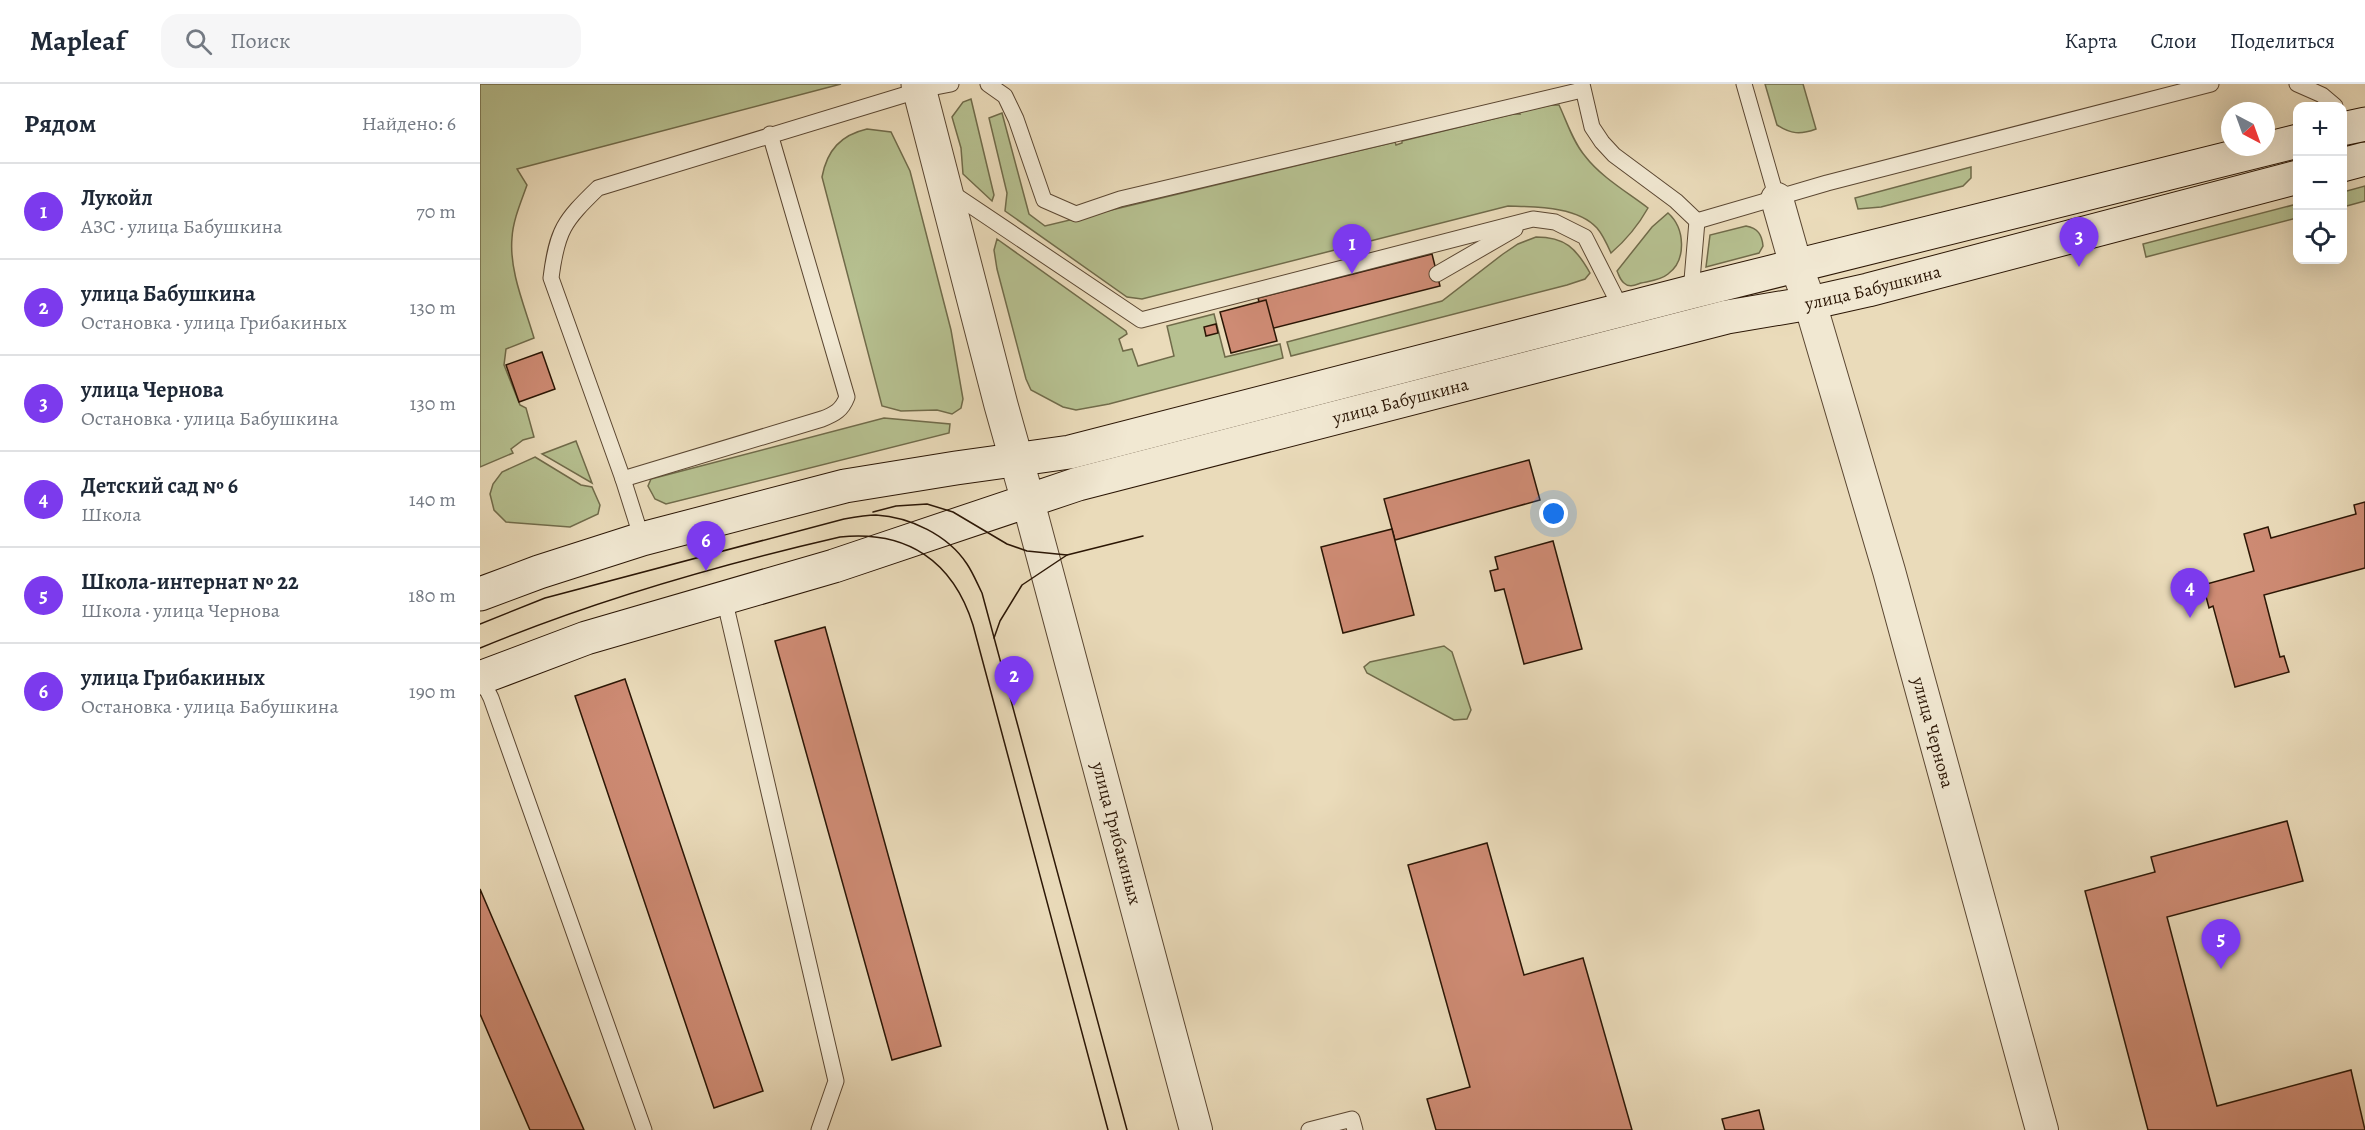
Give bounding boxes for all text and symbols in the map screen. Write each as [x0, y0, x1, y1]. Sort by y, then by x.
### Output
search box [161, 14, 581, 68]
text: Mapleaf [30, 22, 125, 60]
icon: search [182, 25, 215, 58]
text: Поиск [230, 26, 290, 56]
text: Карта [2064, 27, 2117, 55]
text: Слои [2150, 27, 2197, 55]
text: Поделиться [2230, 27, 2335, 55]
north arrow [2221, 102, 2275, 156]
map controls [2293, 102, 2347, 264]
button: + [2293, 102, 2347, 156]
text: Рядом [24, 106, 96, 141]
text: Найдено: 6 [362, 110, 456, 137]
button: − [2293, 156, 2347, 210]
text: Лукойл [81, 183, 153, 213]
text: 1 [40, 198, 47, 225]
text: 70 m [416, 198, 456, 225]
button: locate [2293, 210, 2347, 264]
text: АЗС · улица Бабушкина [81, 213, 282, 240]
pin: 3 [2060, 218, 2098, 267]
pin: 1 [1332, 224, 1372, 274]
street label: улица Бабушкина [1802, 259, 1944, 316]
text: улица Бабушкина [81, 279, 255, 309]
text: 2 [39, 294, 48, 321]
text: 130 m [410, 294, 456, 321]
text: Остановка · улица Грибакиных [81, 309, 347, 336]
street label: улица Бабушкина [1329, 372, 1472, 430]
text: улица Чернова [81, 375, 224, 405]
text: 3 [39, 390, 48, 417]
text: 130 m [410, 390, 456, 417]
text: Остановка · улица Бабушкина [81, 405, 339, 432]
text: Детский сад № 6 [81, 471, 238, 501]
text: 4 [39, 486, 48, 513]
text: 140 m [409, 486, 456, 513]
your location [1539, 499, 1568, 528]
text: Школа [81, 501, 141, 528]
pin: 6 [686, 522, 726, 571]
text: Школа-интернат № 22 [81, 567, 299, 597]
pin: 4 [2170, 568, 2210, 618]
text: 5 [39, 582, 48, 609]
text: 180 m [408, 582, 456, 609]
text: Школа · улица Чернова [81, 597, 280, 624]
pin: 2 [994, 656, 1034, 706]
text: улица Грибакиных [81, 663, 265, 693]
street label: улица Чернова [1906, 673, 1960, 791]
text: 6 [39, 678, 48, 705]
text: 190 m [409, 678, 456, 705]
text: Остановка · улица Бабушкина [81, 693, 339, 720]
street label: улица Грибакиных [1086, 758, 1147, 908]
pin: 5 [2202, 920, 2240, 969]

